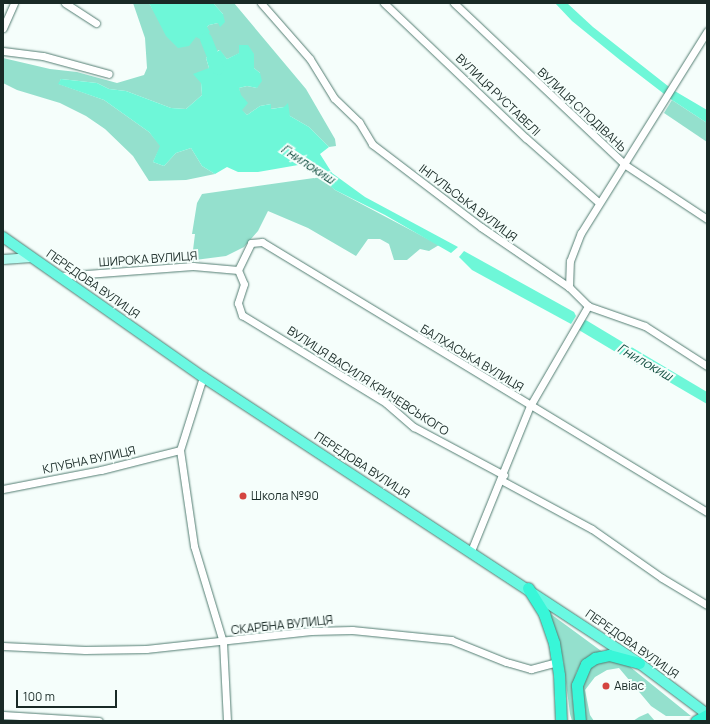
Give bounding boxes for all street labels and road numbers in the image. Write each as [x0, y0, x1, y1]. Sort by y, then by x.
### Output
street label: ВУЛИЦЯ РУСТАВЕЛІ [453, 51, 543, 139]
street label: ВУЛИЦЯ СПОДІВАНЬ [535, 65, 629, 155]
street label: ІНГУЛЬСЬКА ВУЛИЦЯ [416, 161, 520, 245]
street label: ПЕРЕДОВА ВУЛИЦЯ [44, 246, 142, 322]
street label: ШИРОКА ВУЛИЦЯ [98, 248, 198, 270]
street label: БАЛХАСЬКА ВУЛИЦЯ [418, 322, 526, 394]
street label: ВУЛИЦЯ ВАСИЛЯ КРИЧЕВСЬКОГО [285, 323, 451, 439]
street label: ПЕРЕДОВА ВУЛИЦЯ [312, 429, 412, 501]
street label: КЛУБНА ВУЛИЦЯ [41, 443, 137, 477]
street label: ПЕРЕДОВА ВУЛИЦЯ [583, 606, 681, 682]
street label: СКАРБНА ВУЛИЦЯ [230, 612, 334, 638]

